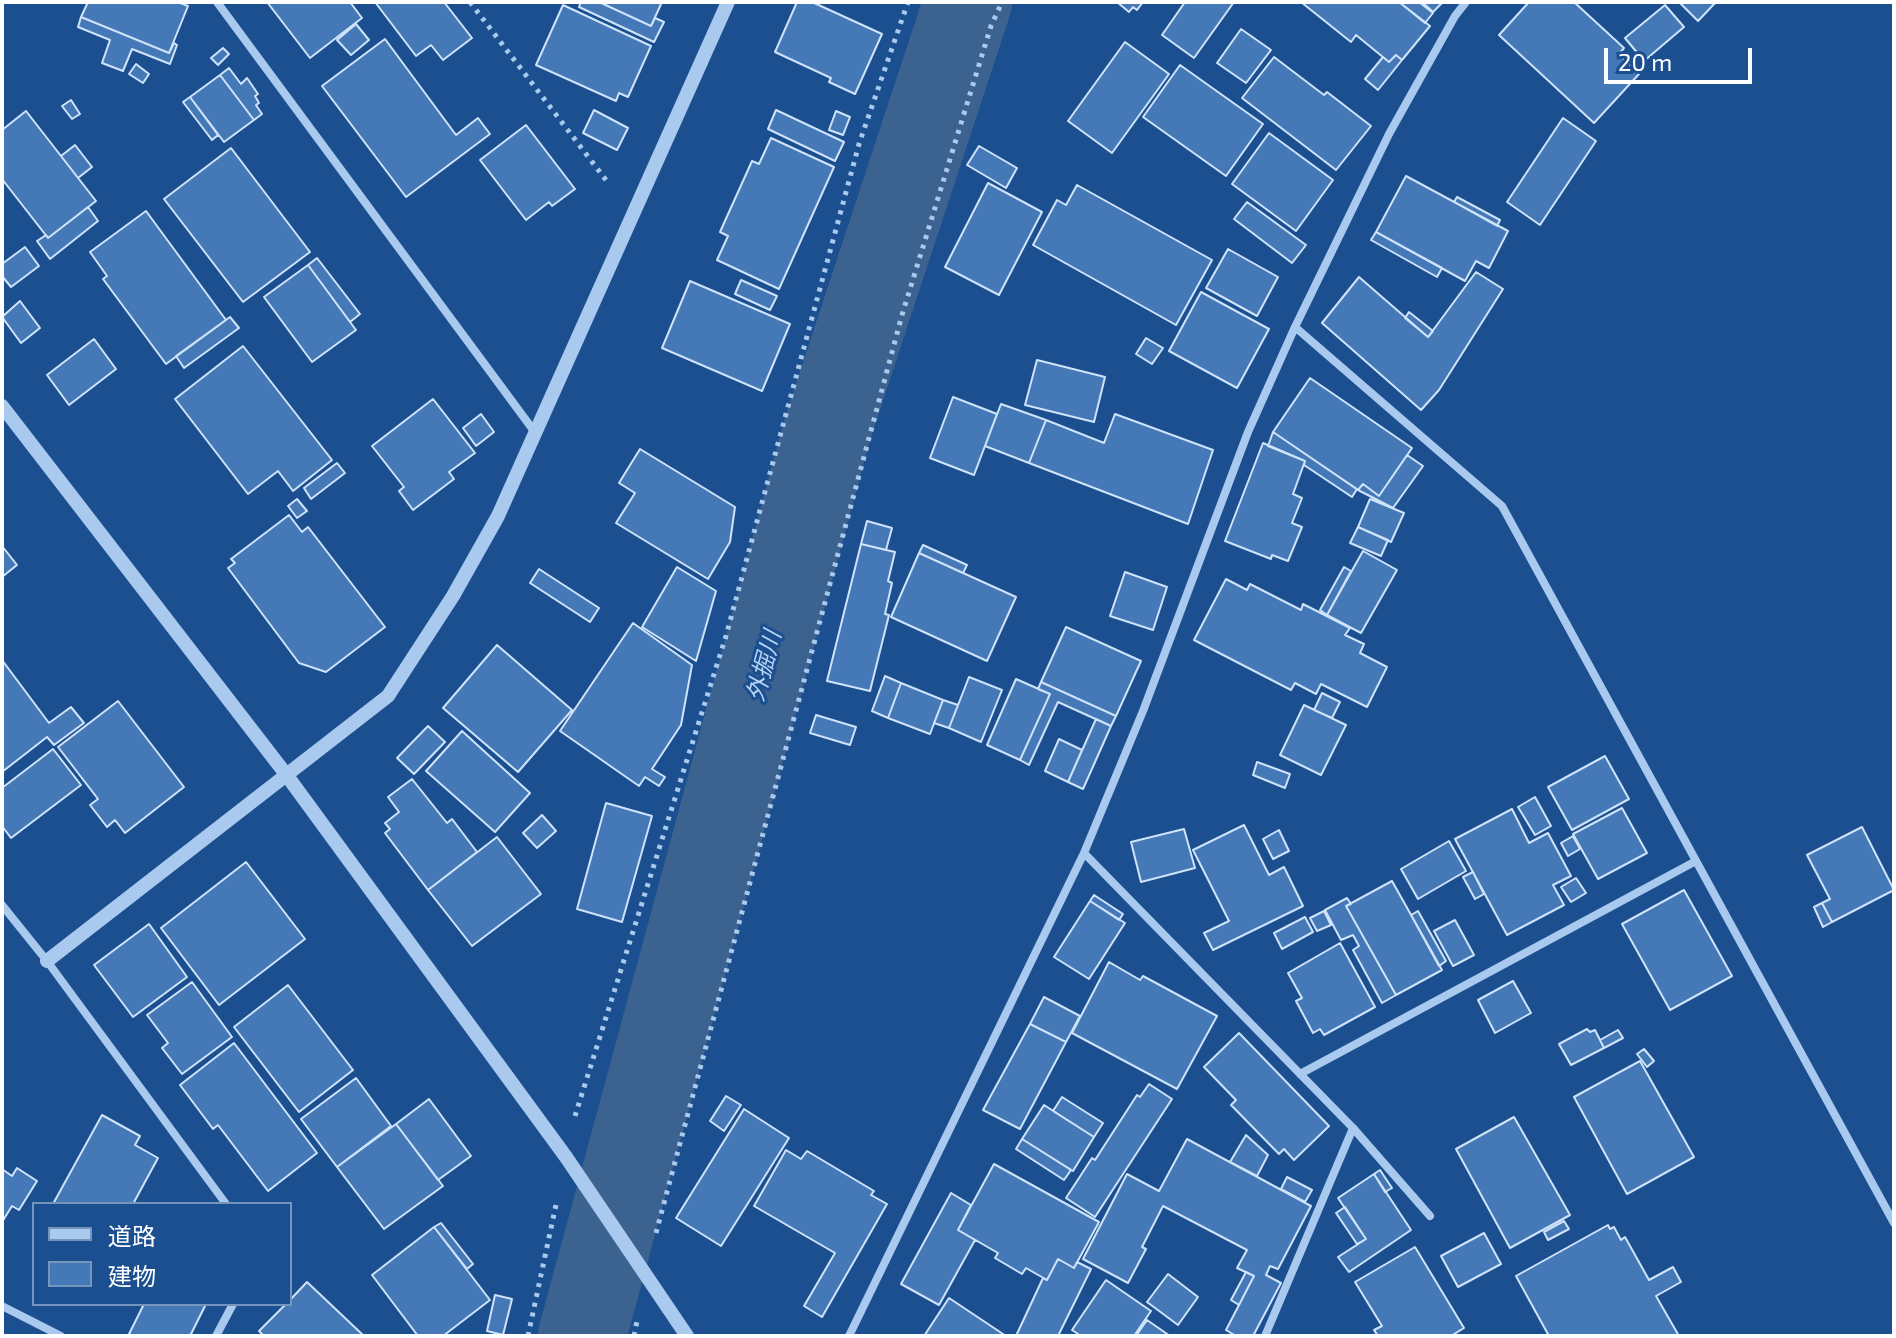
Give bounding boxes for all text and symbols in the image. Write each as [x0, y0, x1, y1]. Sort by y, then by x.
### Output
scale bar [1608, 32, 1756, 82]
text: 20 m [1618, 47, 1672, 76]
water label: 外掘川 [741, 627, 787, 705]
legend [32, 1202, 292, 1306]
text: 道路 [108, 1221, 156, 1250]
text: 建物 [108, 1261, 156, 1290]

